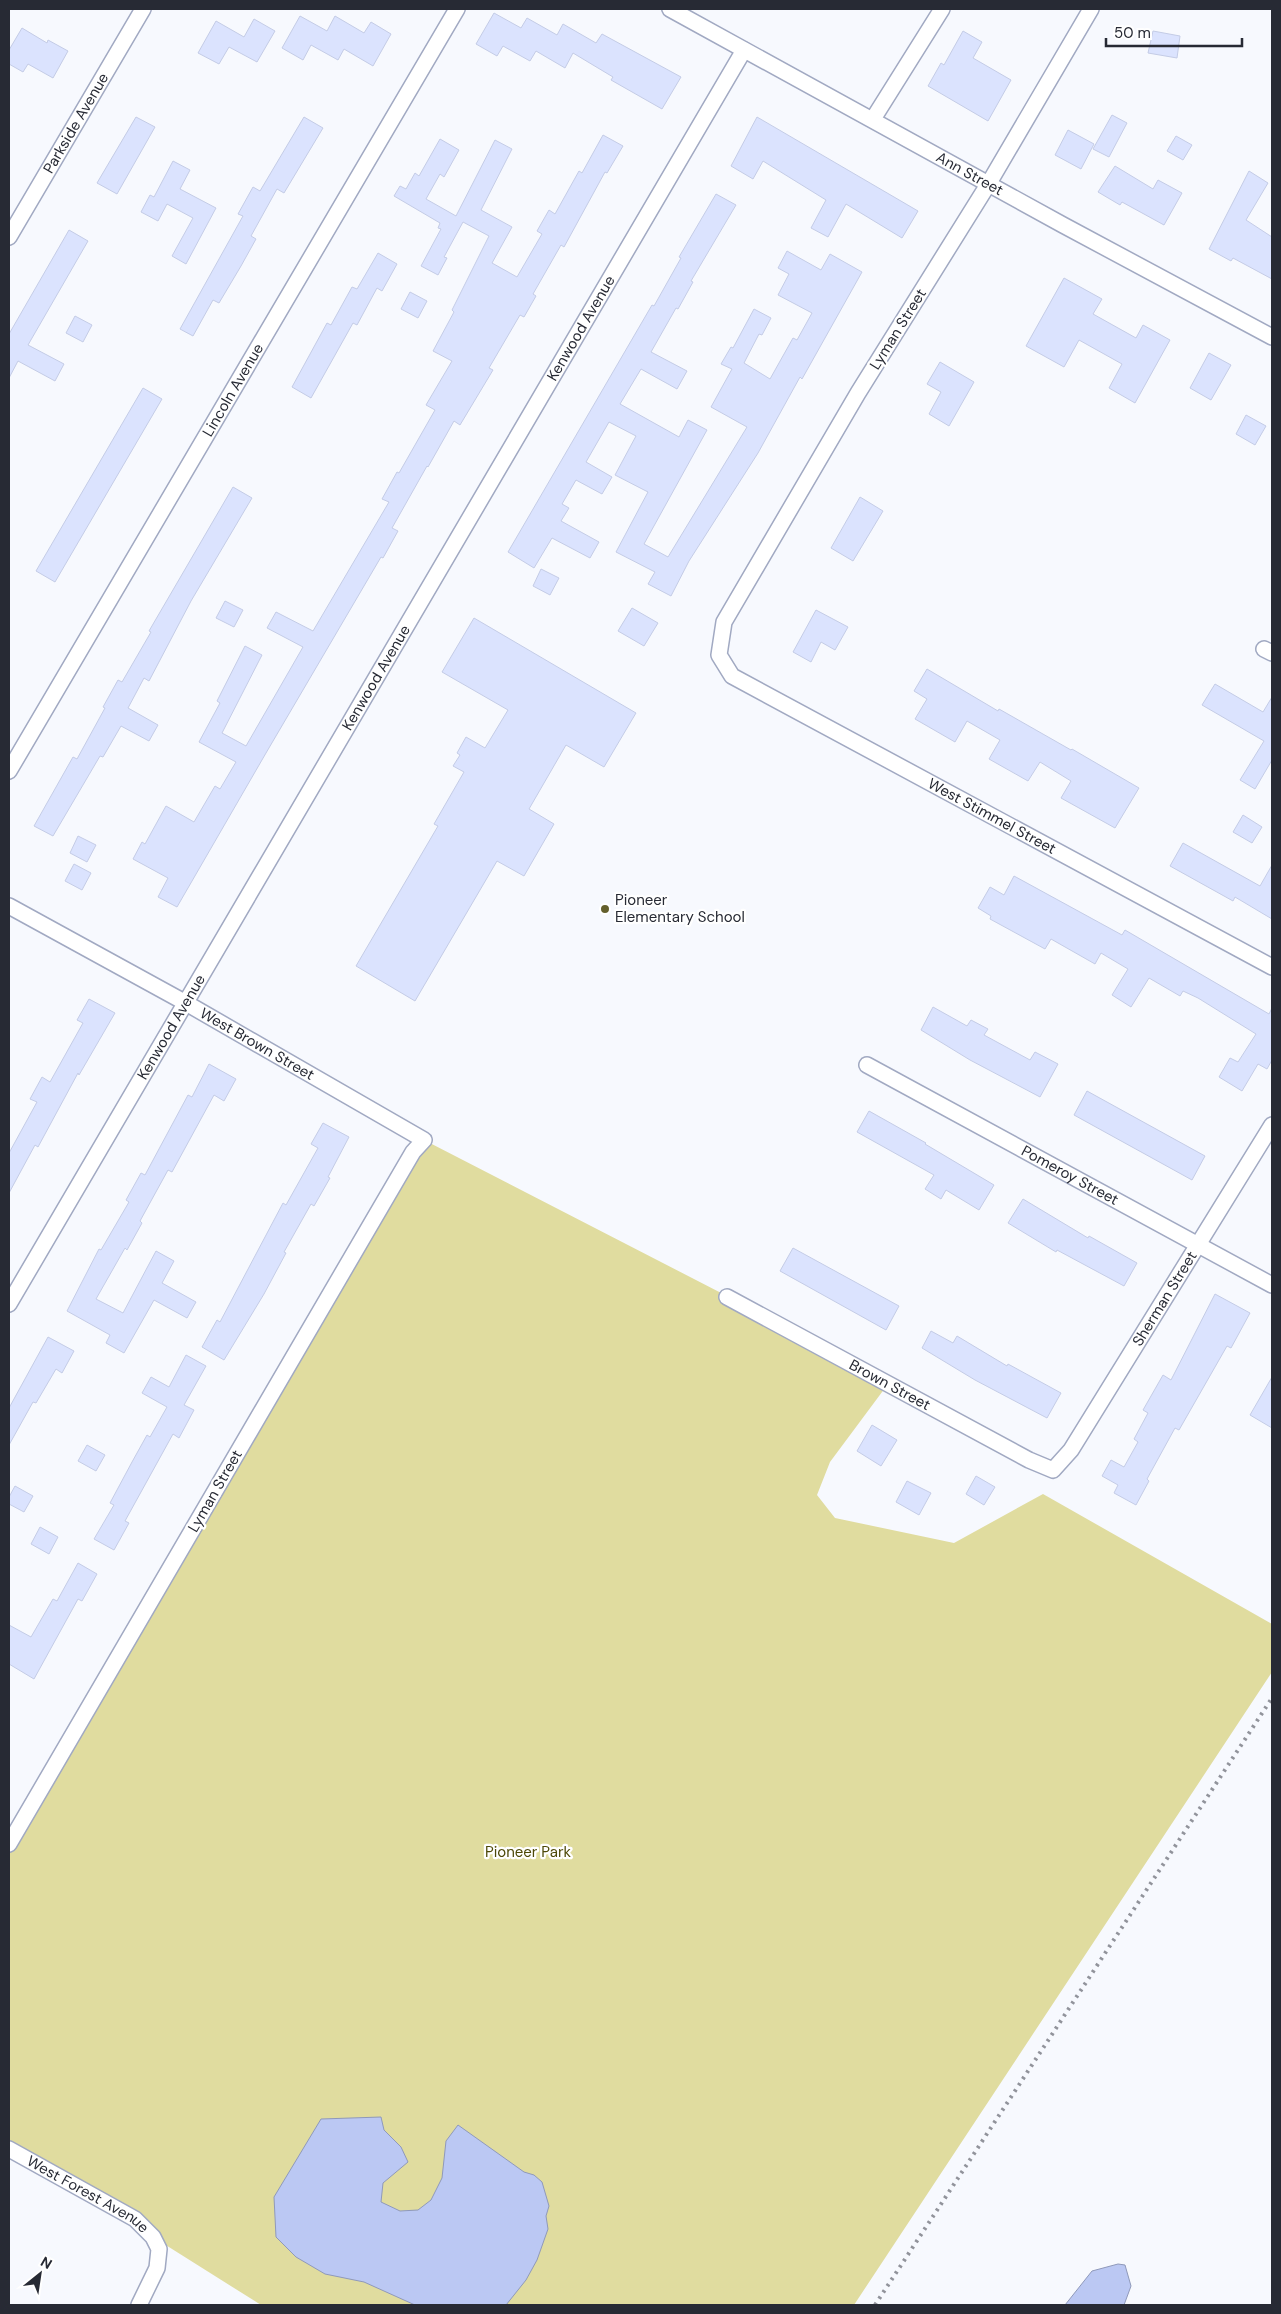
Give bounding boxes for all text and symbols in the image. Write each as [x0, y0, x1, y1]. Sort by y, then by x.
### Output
scale bar [1106, 15, 1242, 47]
text: 50 m [1114, 23, 1151, 43]
street label: Parkside Avenue [39, 69, 113, 177]
street label: Ann Street [933, 147, 1007, 200]
street label: Kenwood Avenue [542, 272, 620, 385]
street label: Lyman Street [865, 285, 931, 373]
street label: Lincoln Avenue [198, 340, 268, 440]
street label: Kenwood Avenue [337, 621, 415, 734]
street label: West Stimmel Street [924, 773, 1060, 859]
place label: Pioneer Elementary School [615, 890, 745, 927]
marker: Pioneer Elementary School [599, 903, 611, 915]
street label: Kenwood Avenue [133, 971, 210, 1083]
street label: West Brown Street [196, 1003, 318, 1085]
street label: Pomeroy Street [1018, 1141, 1122, 1210]
street label: Sherman Street [1128, 1247, 1202, 1350]
street label: Brown Street [846, 1355, 934, 1415]
street label: Lyman Street [183, 1446, 247, 1536]
park label: Pioneer Park [485, 1842, 571, 1862]
street label: West Forest Avenue [23, 2151, 153, 2237]
north arrow [15, 2249, 65, 2299]
text: N [38, 2252, 55, 2273]

